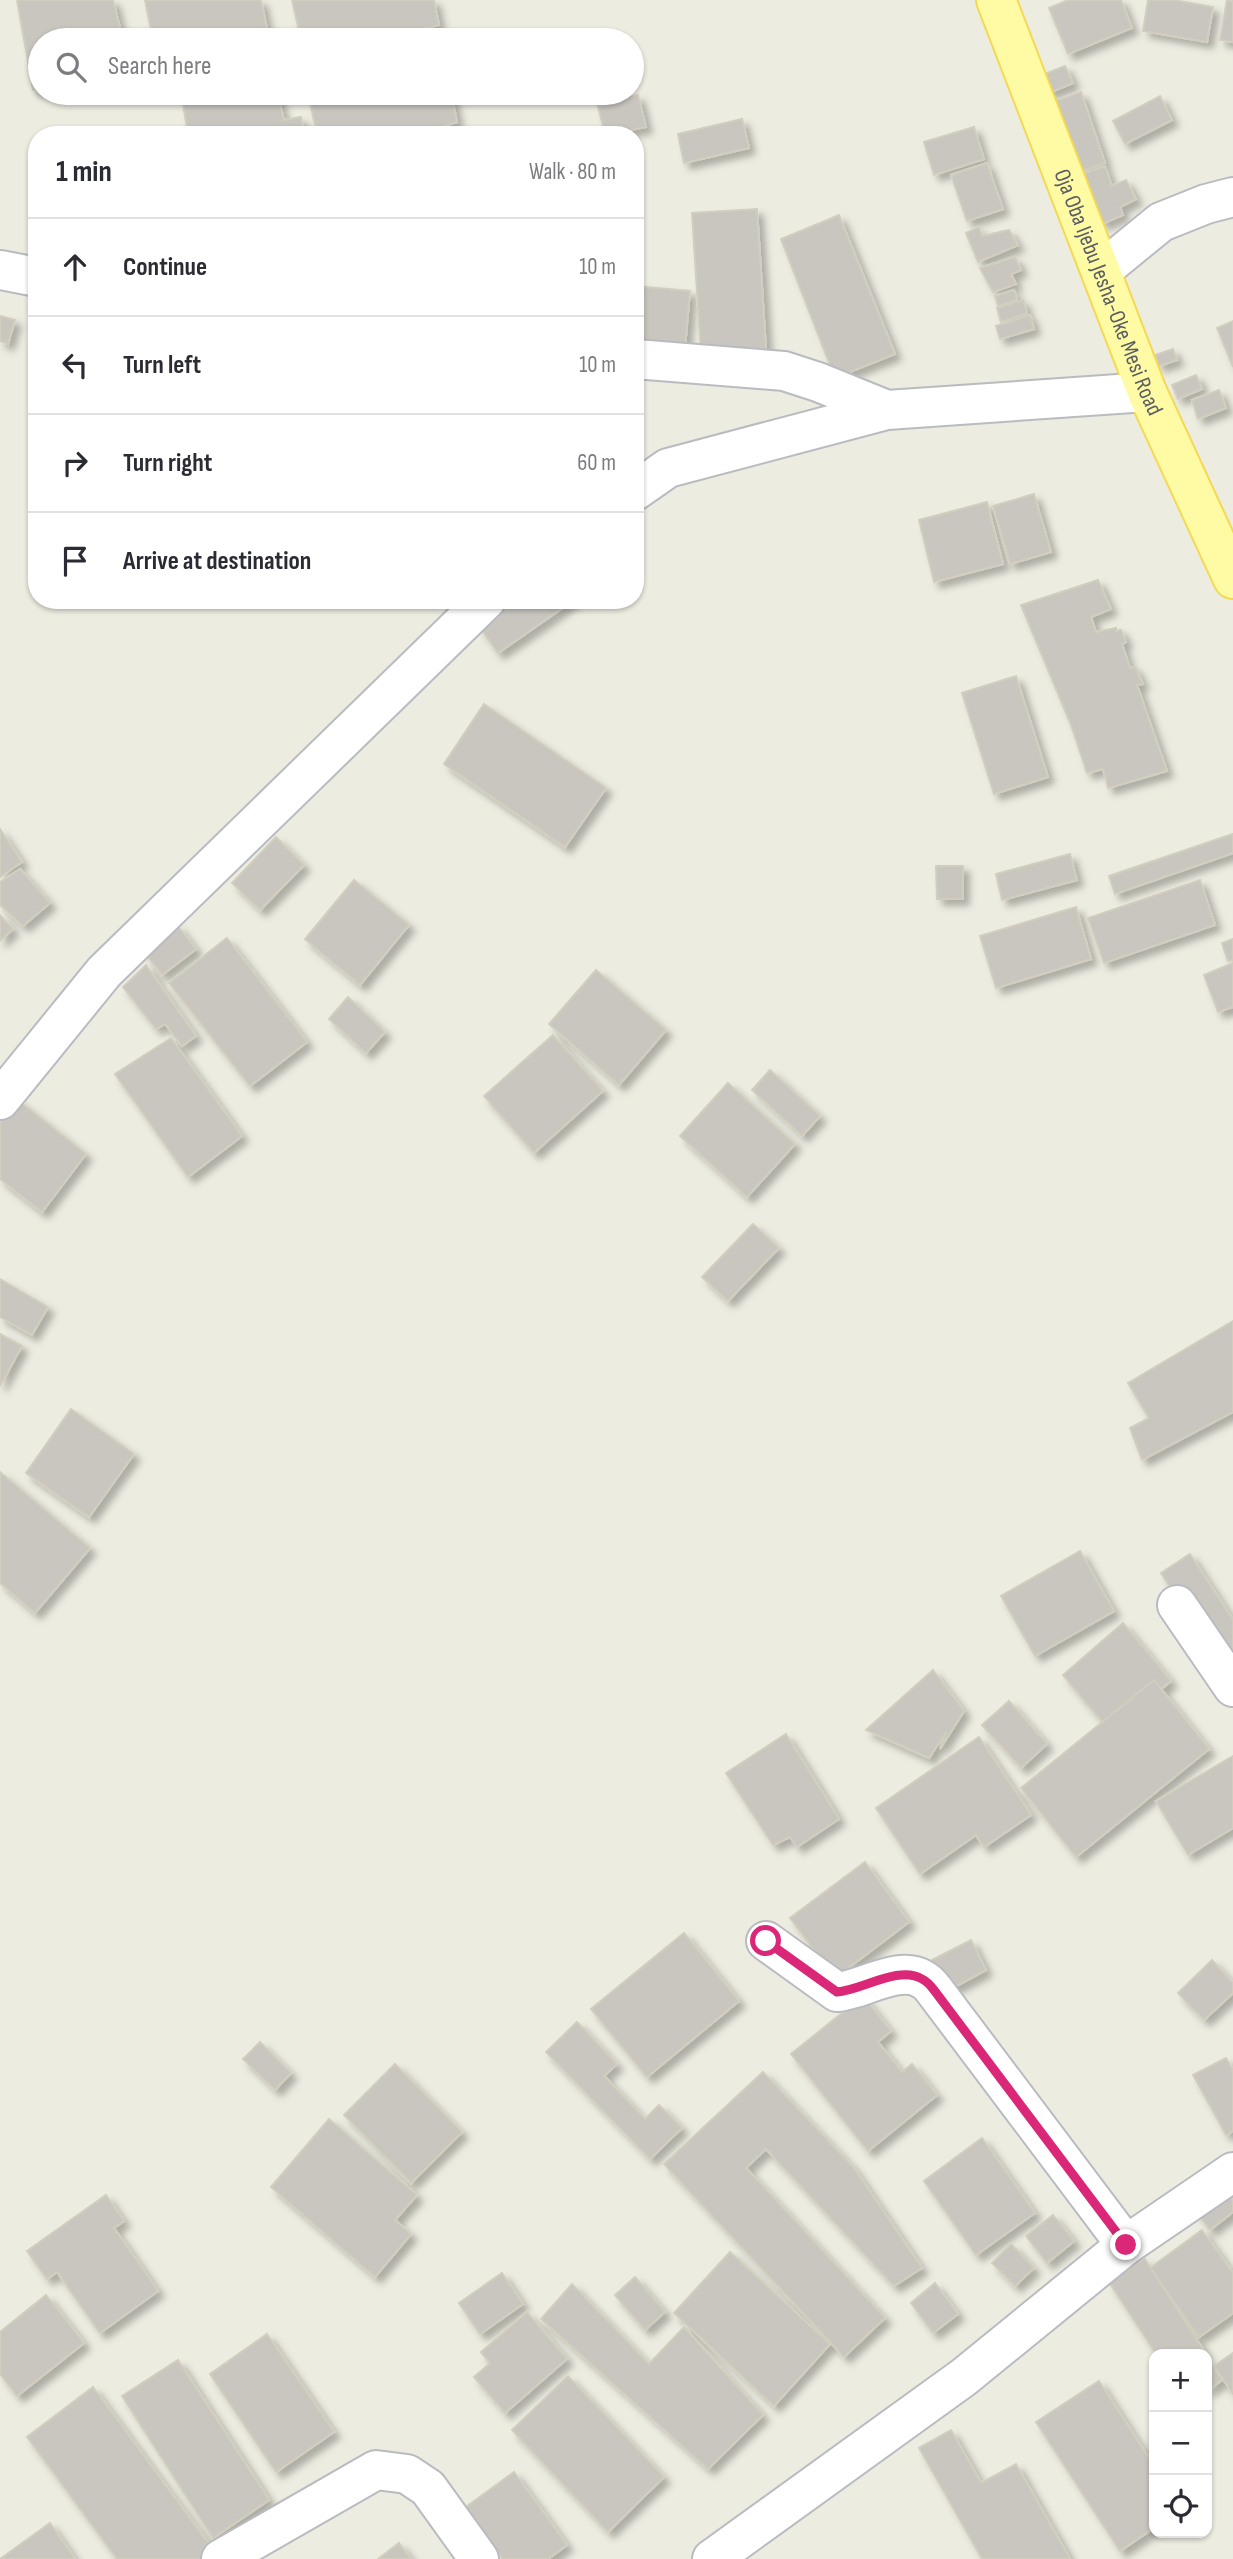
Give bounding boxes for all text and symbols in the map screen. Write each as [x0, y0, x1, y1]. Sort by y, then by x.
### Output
search box [28, 28, 644, 105]
icon: search [52, 48, 90, 86]
text: Search here [108, 51, 211, 82]
text: 1 min [56, 154, 112, 190]
text: Walk · 80 m [529, 158, 616, 186]
street label: Oja Oba Ijebu Jesha-Oke Mesi Road [1047, 165, 1169, 420]
icon: ahead [56, 248, 94, 286]
text: Continue [123, 252, 207, 283]
text: 10 m [579, 253, 616, 281]
icon: left [56, 346, 94, 384]
text: Turn left [123, 350, 201, 381]
text: 10 m [579, 351, 616, 379]
icon: right [56, 444, 94, 482]
text: Turn right [123, 448, 212, 479]
text: 60 m [577, 449, 616, 477]
icon: arrive [56, 542, 94, 580]
text: Arrive at destination [123, 546, 311, 577]
route start [750, 1925, 781, 1956]
route end [1110, 2229, 1141, 2260]
map controls [1149, 2349, 1212, 2538]
button: + [1149, 2349, 1212, 2412]
button: − [1149, 2412, 1212, 2475]
button: locate [1149, 2475, 1212, 2538]

